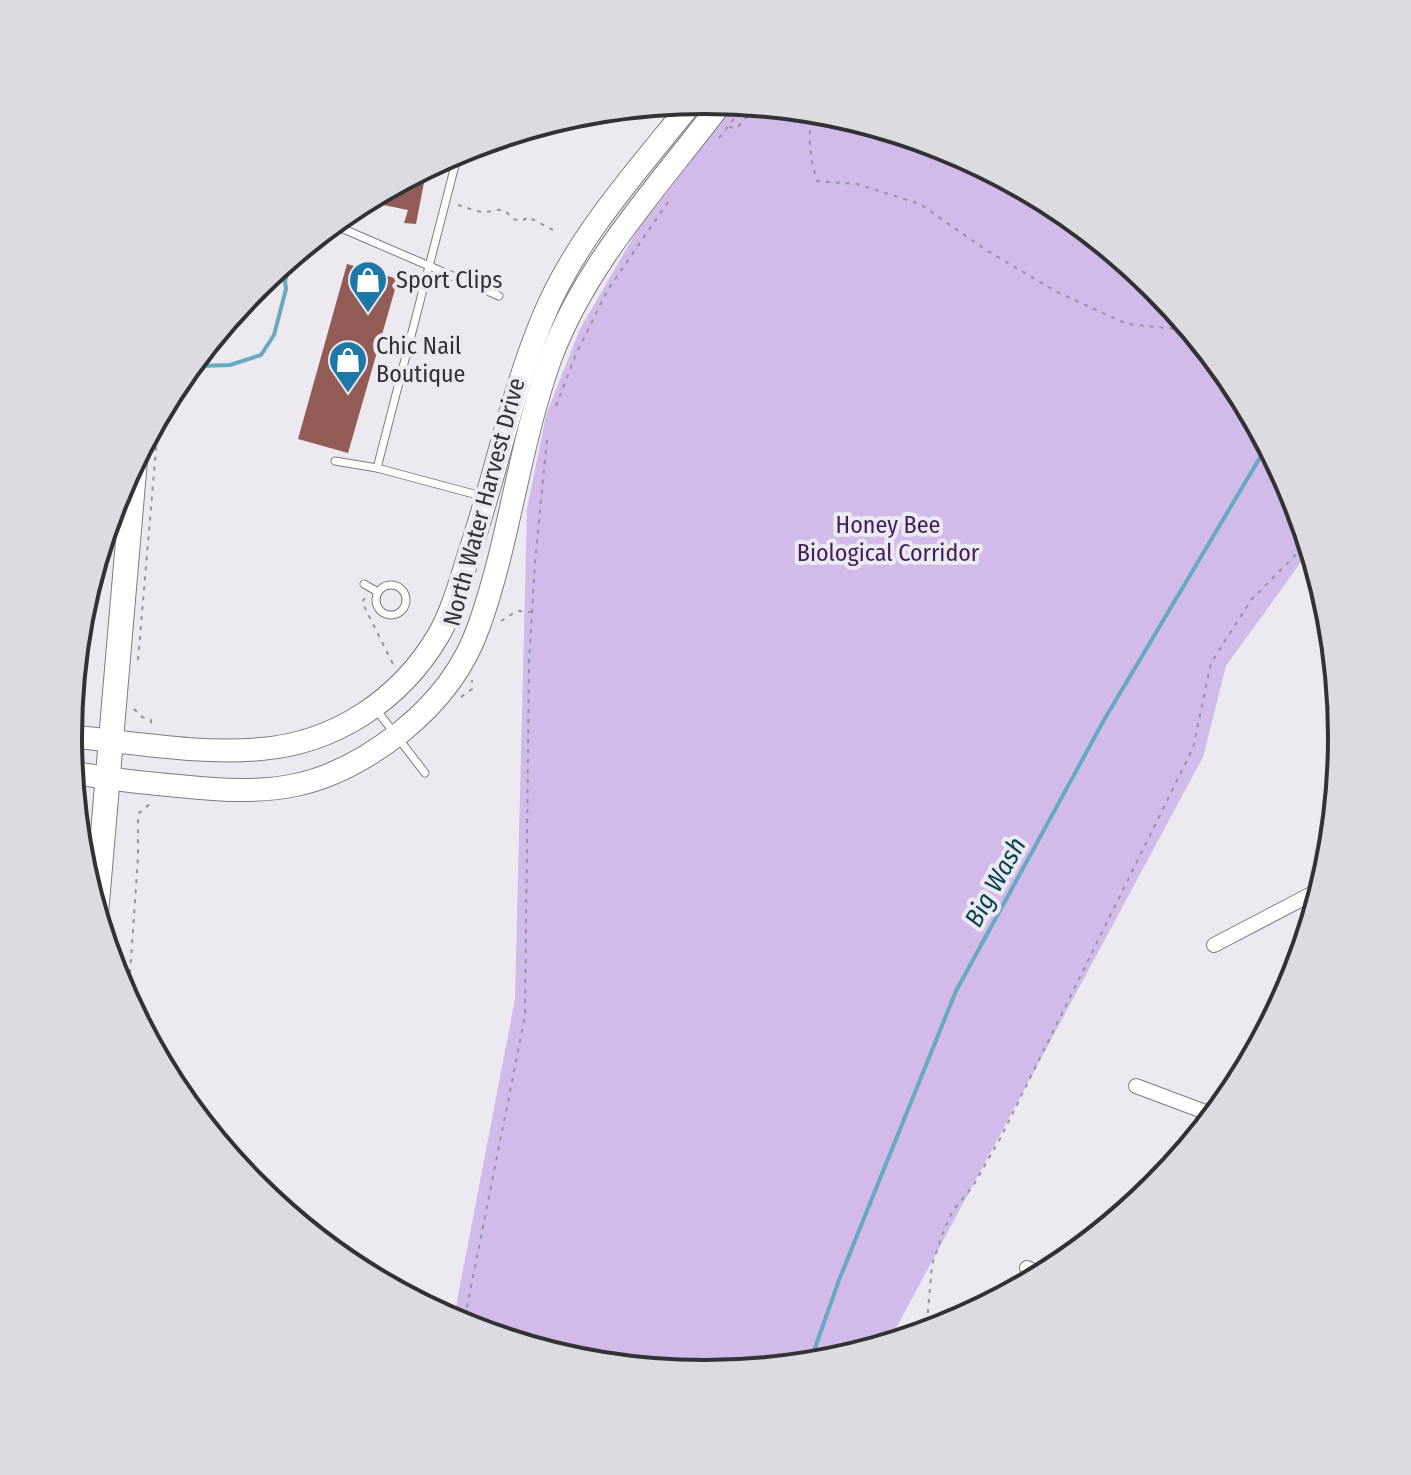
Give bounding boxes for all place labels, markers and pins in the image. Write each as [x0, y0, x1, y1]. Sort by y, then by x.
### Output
shop icon: Sport Clips [347, 259, 389, 314]
place label: Sport Clips [396, 266, 503, 294]
place label: Chic Nail Boutique [376, 332, 465, 388]
shop icon: Chic Nail Boutique [327, 339, 369, 394]

